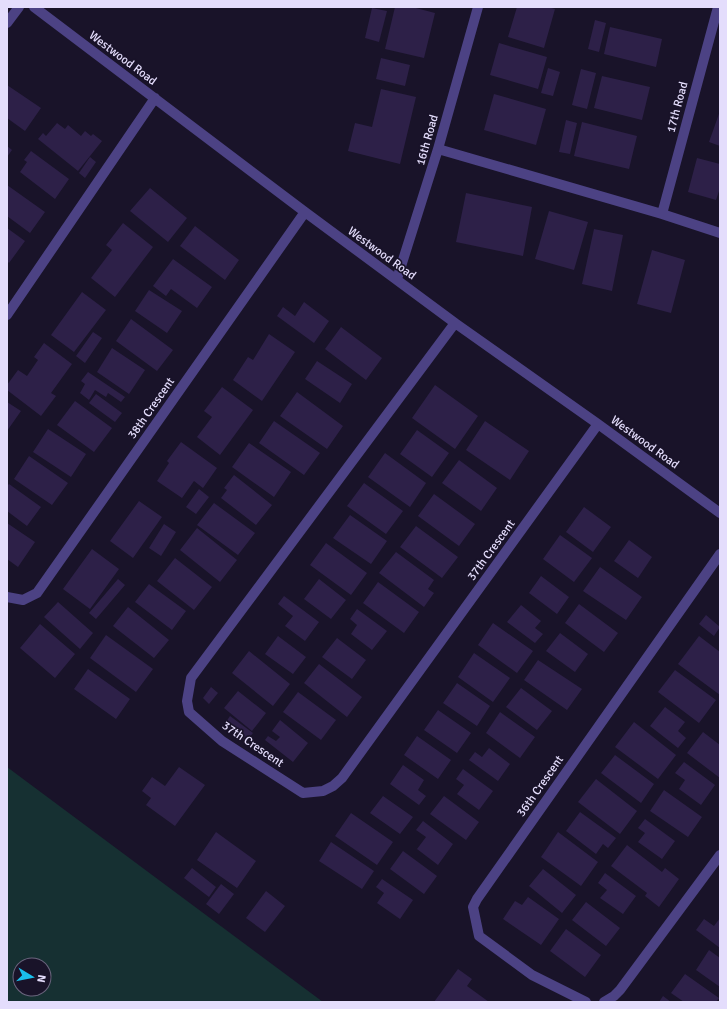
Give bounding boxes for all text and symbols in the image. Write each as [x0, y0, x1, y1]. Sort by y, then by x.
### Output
street label: Westwood Road [86, 28, 160, 89]
street label: 17th Road [664, 80, 691, 134]
street label: 16th Road [413, 113, 442, 167]
street label: Westwood Road [345, 224, 419, 283]
street label: 38th Crescent [125, 375, 178, 442]
street label: Westwood Road [608, 413, 682, 472]
street label: 37th Crescent [464, 517, 518, 584]
street label: 37th Crescent [219, 718, 287, 771]
street label: 36th Crescent [514, 753, 567, 820]
north arrow [12, 957, 52, 997]
text: N [34, 974, 48, 984]

